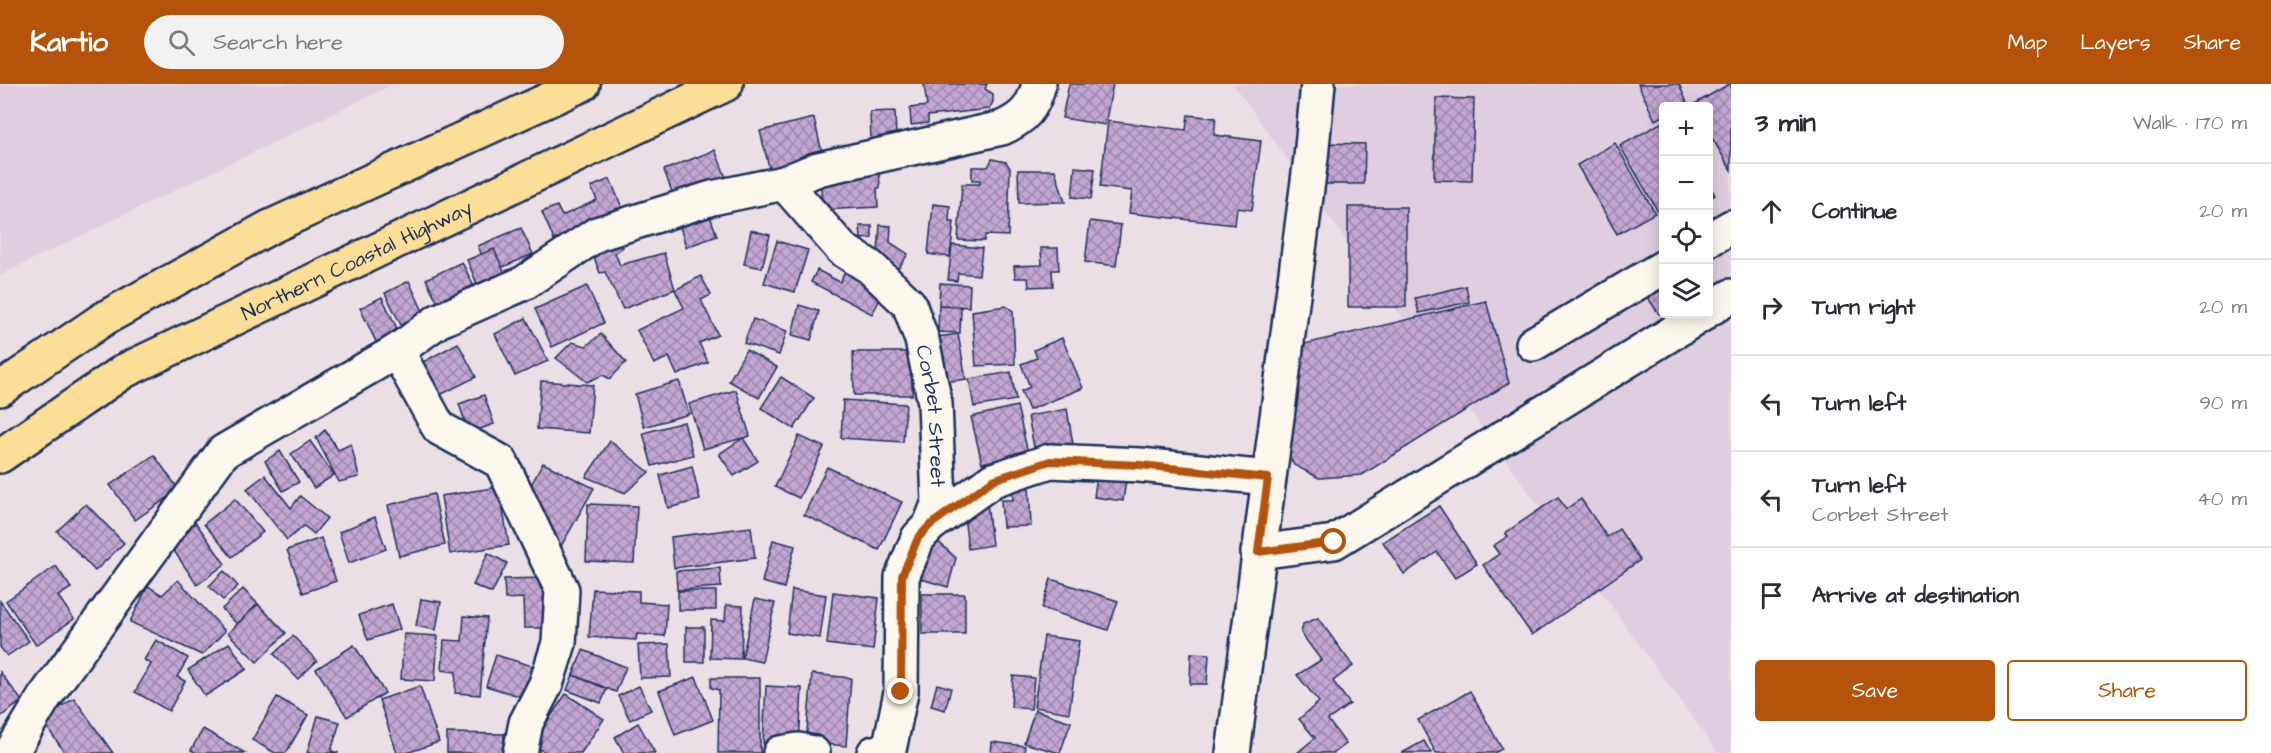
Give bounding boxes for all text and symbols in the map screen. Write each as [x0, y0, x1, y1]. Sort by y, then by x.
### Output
search box [144, 15, 564, 69]
text: Kartio [30, 23, 108, 62]
icon: search [165, 26, 198, 59]
text: Search here [213, 27, 343, 58]
text: Map [2007, 28, 2047, 57]
text: Layers [2080, 28, 2150, 57]
text: Share [2183, 28, 2241, 57]
map controls [1659, 102, 1713, 318]
button: + [1659, 102, 1713, 156]
text: 3 min [1755, 105, 1816, 141]
text: Walk · 170 m [2133, 109, 2247, 137]
button: − [1659, 156, 1713, 210]
street label: Northern Coastal Highway [236, 192, 478, 328]
icon: ahead [1755, 195, 1788, 228]
text: Continue [1812, 196, 1897, 227]
text: 20 m [2199, 197, 2247, 225]
button: locate [1659, 210, 1713, 264]
button: layers [1659, 264, 1713, 318]
icon: right [1755, 291, 1788, 324]
text: Turn right [1812, 292, 1915, 323]
text: 20 m [2199, 293, 2247, 321]
street label: Corbet Street [909, 342, 953, 488]
icon: left [1755, 387, 1788, 420]
text: Turn left [1812, 388, 1906, 419]
text: 90 m [2199, 389, 2247, 417]
text: Turn left [1812, 470, 1906, 501]
icon: left [1755, 483, 1788, 516]
text: 40 m [2197, 485, 2247, 513]
text: Corbet Street [1812, 501, 1948, 529]
route start [1320, 528, 1346, 554]
icon: arrive [1755, 579, 1788, 612]
text: Arrive at destination [1812, 580, 2019, 611]
button: Save [1755, 660, 1995, 721]
button: Share [2007, 660, 2247, 721]
route end [887, 678, 913, 704]

